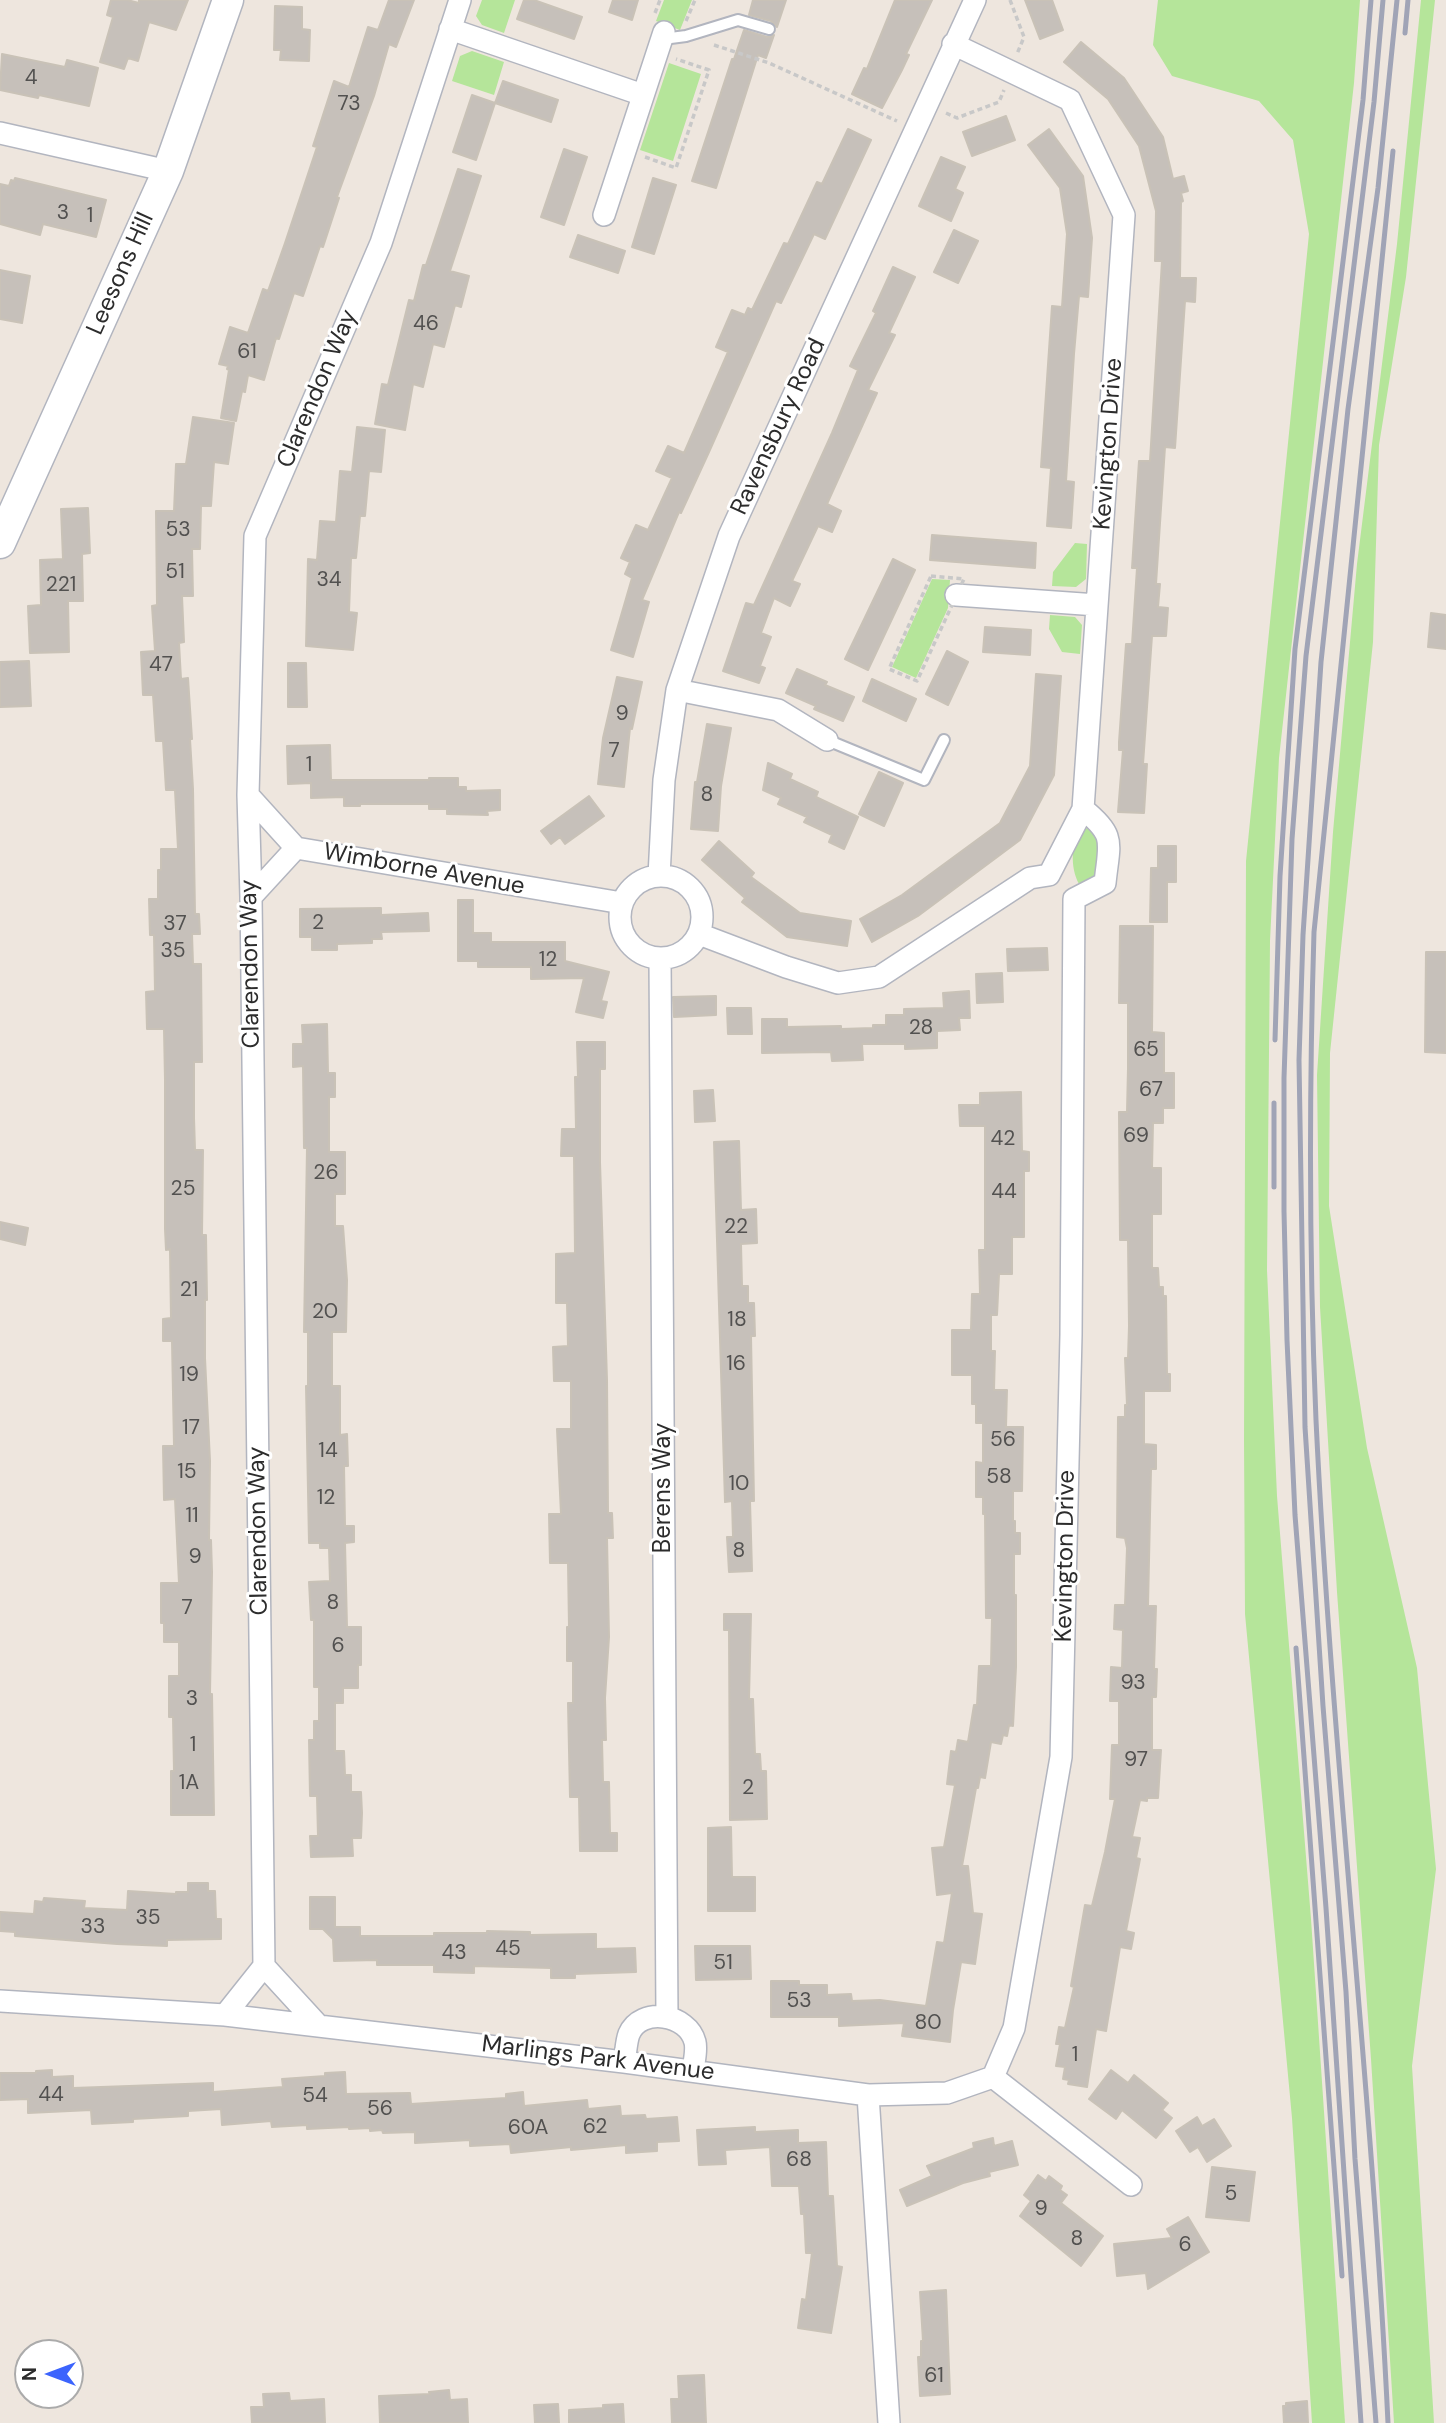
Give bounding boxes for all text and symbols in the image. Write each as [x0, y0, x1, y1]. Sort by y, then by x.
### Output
house number: 4 [25, 65, 37, 91]
house number: 73 [337, 91, 361, 117]
house number: 3 [57, 200, 69, 226]
house number: 1 [87, 203, 93, 229]
street label: Leesons Hill [81, 208, 161, 340]
street label: Clarendon Way [272, 306, 364, 472]
house number: 46 [413, 311, 439, 337]
street label: Ravensbury Road [726, 334, 832, 520]
house number: 61 [237, 339, 257, 365]
street label: Kevington Drive [1089, 357, 1129, 531]
house number: 53 [165, 517, 191, 543]
house number: 51 [165, 559, 185, 585]
house number: 34 [316, 567, 342, 593]
house number: 221 [46, 572, 76, 598]
house number: 47 [149, 652, 173, 678]
house number: 9 [615, 701, 629, 727]
house number: 7 [608, 738, 620, 764]
house number: 1 [306, 752, 312, 778]
house number: 8 [701, 782, 713, 808]
street label: Wimborne Avenue [321, 838, 527, 902]
street label: Clarendon Way [235, 879, 267, 1049]
house number: 2 [312, 910, 324, 936]
house number: 37 [163, 911, 187, 937]
house number: 35 [160, 938, 186, 964]
house number: 12 [539, 947, 557, 973]
house number: 28 [909, 1015, 933, 1041]
house number: 65 [1133, 1037, 1159, 1063]
house number: 67 [1139, 1077, 1163, 1103]
house number: 69 [1123, 1123, 1149, 1149]
house number: 42 [991, 1126, 1015, 1152]
house number: 26 [313, 1160, 339, 1186]
house number: 25 [171, 1176, 195, 1202]
house number: 44 [991, 1179, 1017, 1205]
house number: 22 [724, 1214, 748, 1240]
house number: 21 [180, 1277, 198, 1303]
house number: 20 [312, 1299, 338, 1325]
house number: 18 [727, 1307, 747, 1333]
house number: 16 [726, 1351, 746, 1377]
house number: 19 [179, 1362, 199, 1388]
house number: 17 [182, 1415, 200, 1441]
street label: Berens Way [650, 1423, 678, 1553]
house number: 56 [990, 1427, 1016, 1453]
house number: 14 [318, 1438, 338, 1464]
street label: Clarendon Way [243, 1446, 275, 1616]
house number: 15 [177, 1459, 197, 1485]
house number: 58 [986, 1464, 1012, 1490]
street label: Kevington Drive [1050, 1470, 1082, 1642]
house number: 10 [729, 1471, 749, 1497]
house number: 12 [317, 1485, 335, 1511]
house number: 11 [185, 1503, 199, 1529]
house number: 8 [733, 1538, 745, 1564]
house number: 9 [188, 1544, 202, 1570]
house number: 8 [327, 1590, 339, 1616]
house number: 7 [181, 1595, 193, 1621]
house number: 6 [331, 1633, 345, 1659]
house number: 93 [1120, 1670, 1146, 1696]
house number: 3 [186, 1686, 198, 1712]
house number: 1 [190, 1732, 196, 1758]
house number: 97 [1124, 1747, 1148, 1773]
house number: 1A [179, 1770, 199, 1796]
house number: 2 [742, 1775, 754, 1801]
house number: 35 [135, 1905, 161, 1931]
house number: 33 [81, 1914, 105, 1940]
house number: 45 [495, 1936, 521, 1962]
house number: 43 [441, 1940, 467, 1966]
house number: 51 [713, 1950, 733, 1976]
house number: 53 [786, 1988, 812, 2014]
house number: 80 [914, 2010, 942, 2036]
street label: Marlings Park Avenue [480, 2030, 716, 2088]
house number: 1 [1072, 2042, 1078, 2068]
house number: 44 [38, 2082, 64, 2108]
house number: 54 [302, 2083, 328, 2109]
house number: 56 [367, 2096, 393, 2122]
house number: 62 [583, 2114, 607, 2140]
house number: 60A [508, 2115, 548, 2141]
house number: 68 [786, 2147, 812, 2173]
house number: 5 [1225, 2181, 1237, 2207]
house number: 9 [1034, 2196, 1048, 2222]
house number: 8 [1071, 2226, 1083, 2252]
house number: 6 [1178, 2232, 1192, 2258]
north arrow [14, 2339, 84, 2409]
house number: 61 [924, 2363, 944, 2389]
text: N [17, 2367, 42, 2381]

